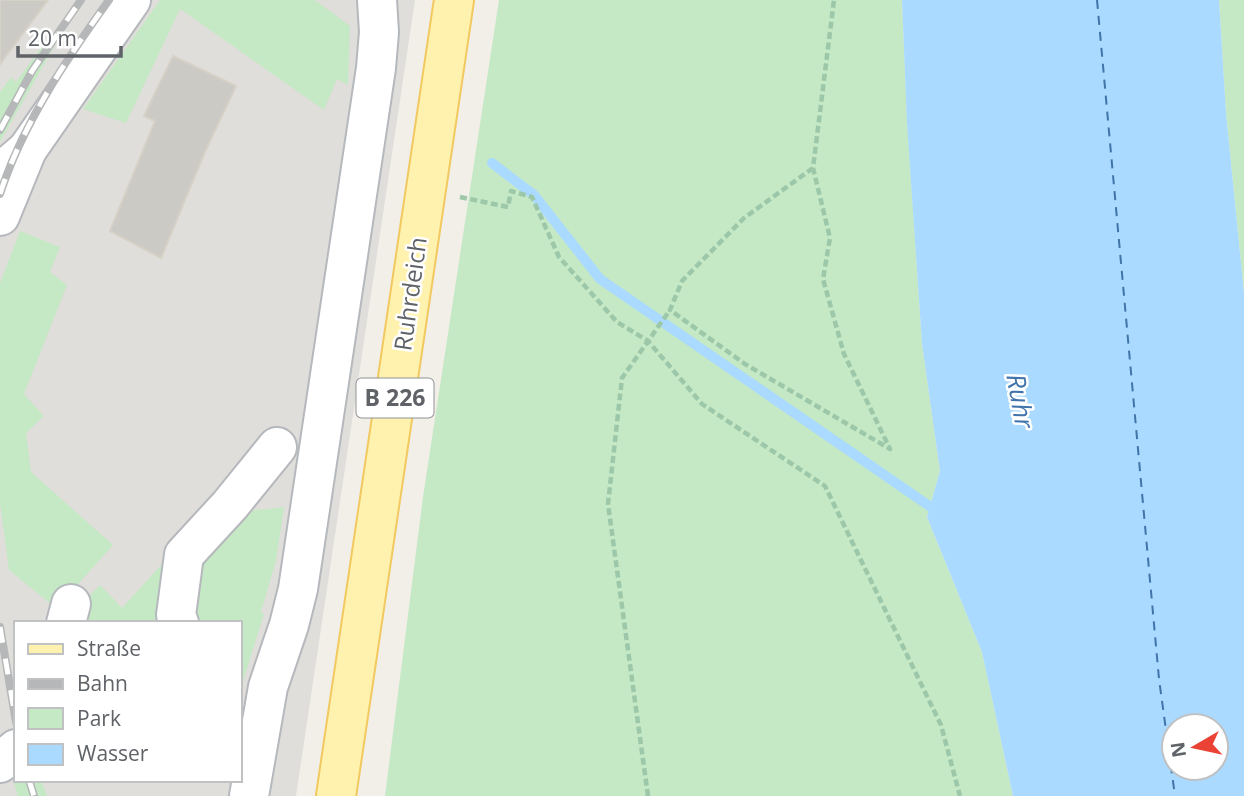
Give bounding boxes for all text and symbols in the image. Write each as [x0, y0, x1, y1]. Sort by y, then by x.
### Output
scale bar [18, 14, 121, 58]
text: 20 m [28, 24, 77, 52]
street label: Ruhrdeich [385, 235, 434, 353]
water label: Ruhr [998, 371, 1044, 433]
road number: B 226 [356, 378, 434, 418]
legend [14, 621, 242, 782]
text: Straße [77, 634, 141, 662]
text: Bahn [77, 669, 128, 697]
text: Park [77, 704, 121, 732]
north arrow [1160, 712, 1230, 782]
text: Wasser [77, 739, 149, 767]
text: N [1164, 740, 1192, 759]

